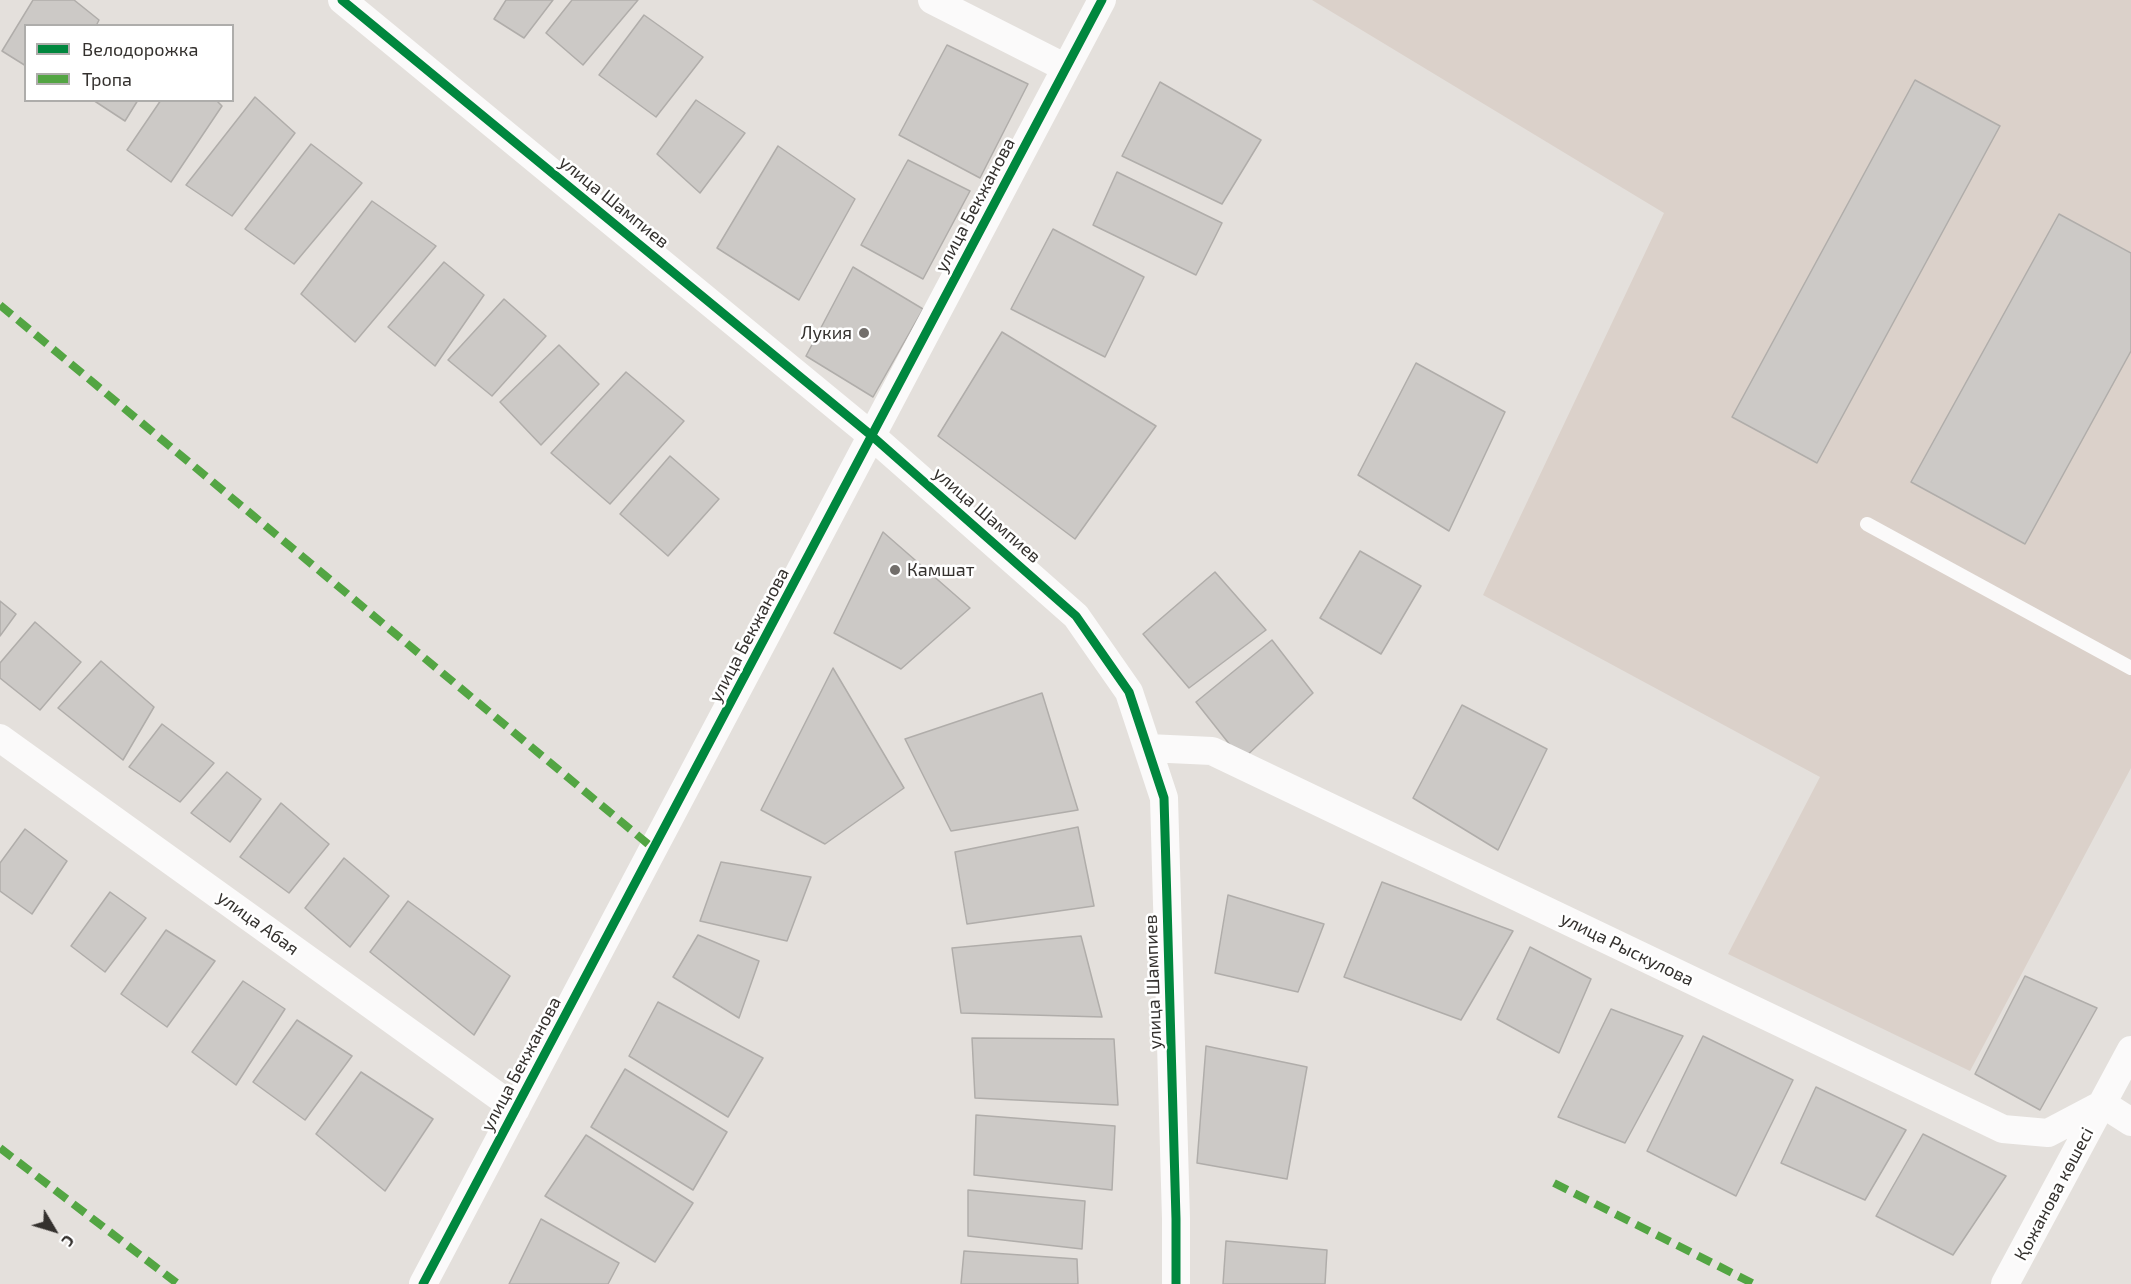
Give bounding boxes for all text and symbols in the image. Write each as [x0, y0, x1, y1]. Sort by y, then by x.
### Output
legend [24, 24, 234, 102]
text: Велодорожка [82, 38, 198, 60]
text: Тропа [82, 68, 132, 90]
street label: улица Бекжанова [930, 134, 1020, 276]
street label: улица Шампиев [555, 151, 673, 253]
place label: Лукия [801, 322, 852, 344]
marker: Лукия [857, 326, 871, 340]
street label: улица Шампиев [929, 463, 1045, 567]
place label: Камшат [907, 559, 974, 581]
marker: Камшат [888, 563, 902, 577]
street label: улица Бекжанова [704, 564, 794, 706]
street label: улица Абая [213, 886, 303, 960]
street label: улица Рыскулова [1557, 907, 1697, 991]
street label: улица Шампиев [1140, 914, 1166, 1050]
street label: улица Бекжанова [476, 993, 566, 1135]
street label: Қожанова көшесі [2010, 1124, 2098, 1264]
north arrow [24, 1200, 84, 1260]
text: С [58, 1232, 79, 1251]

